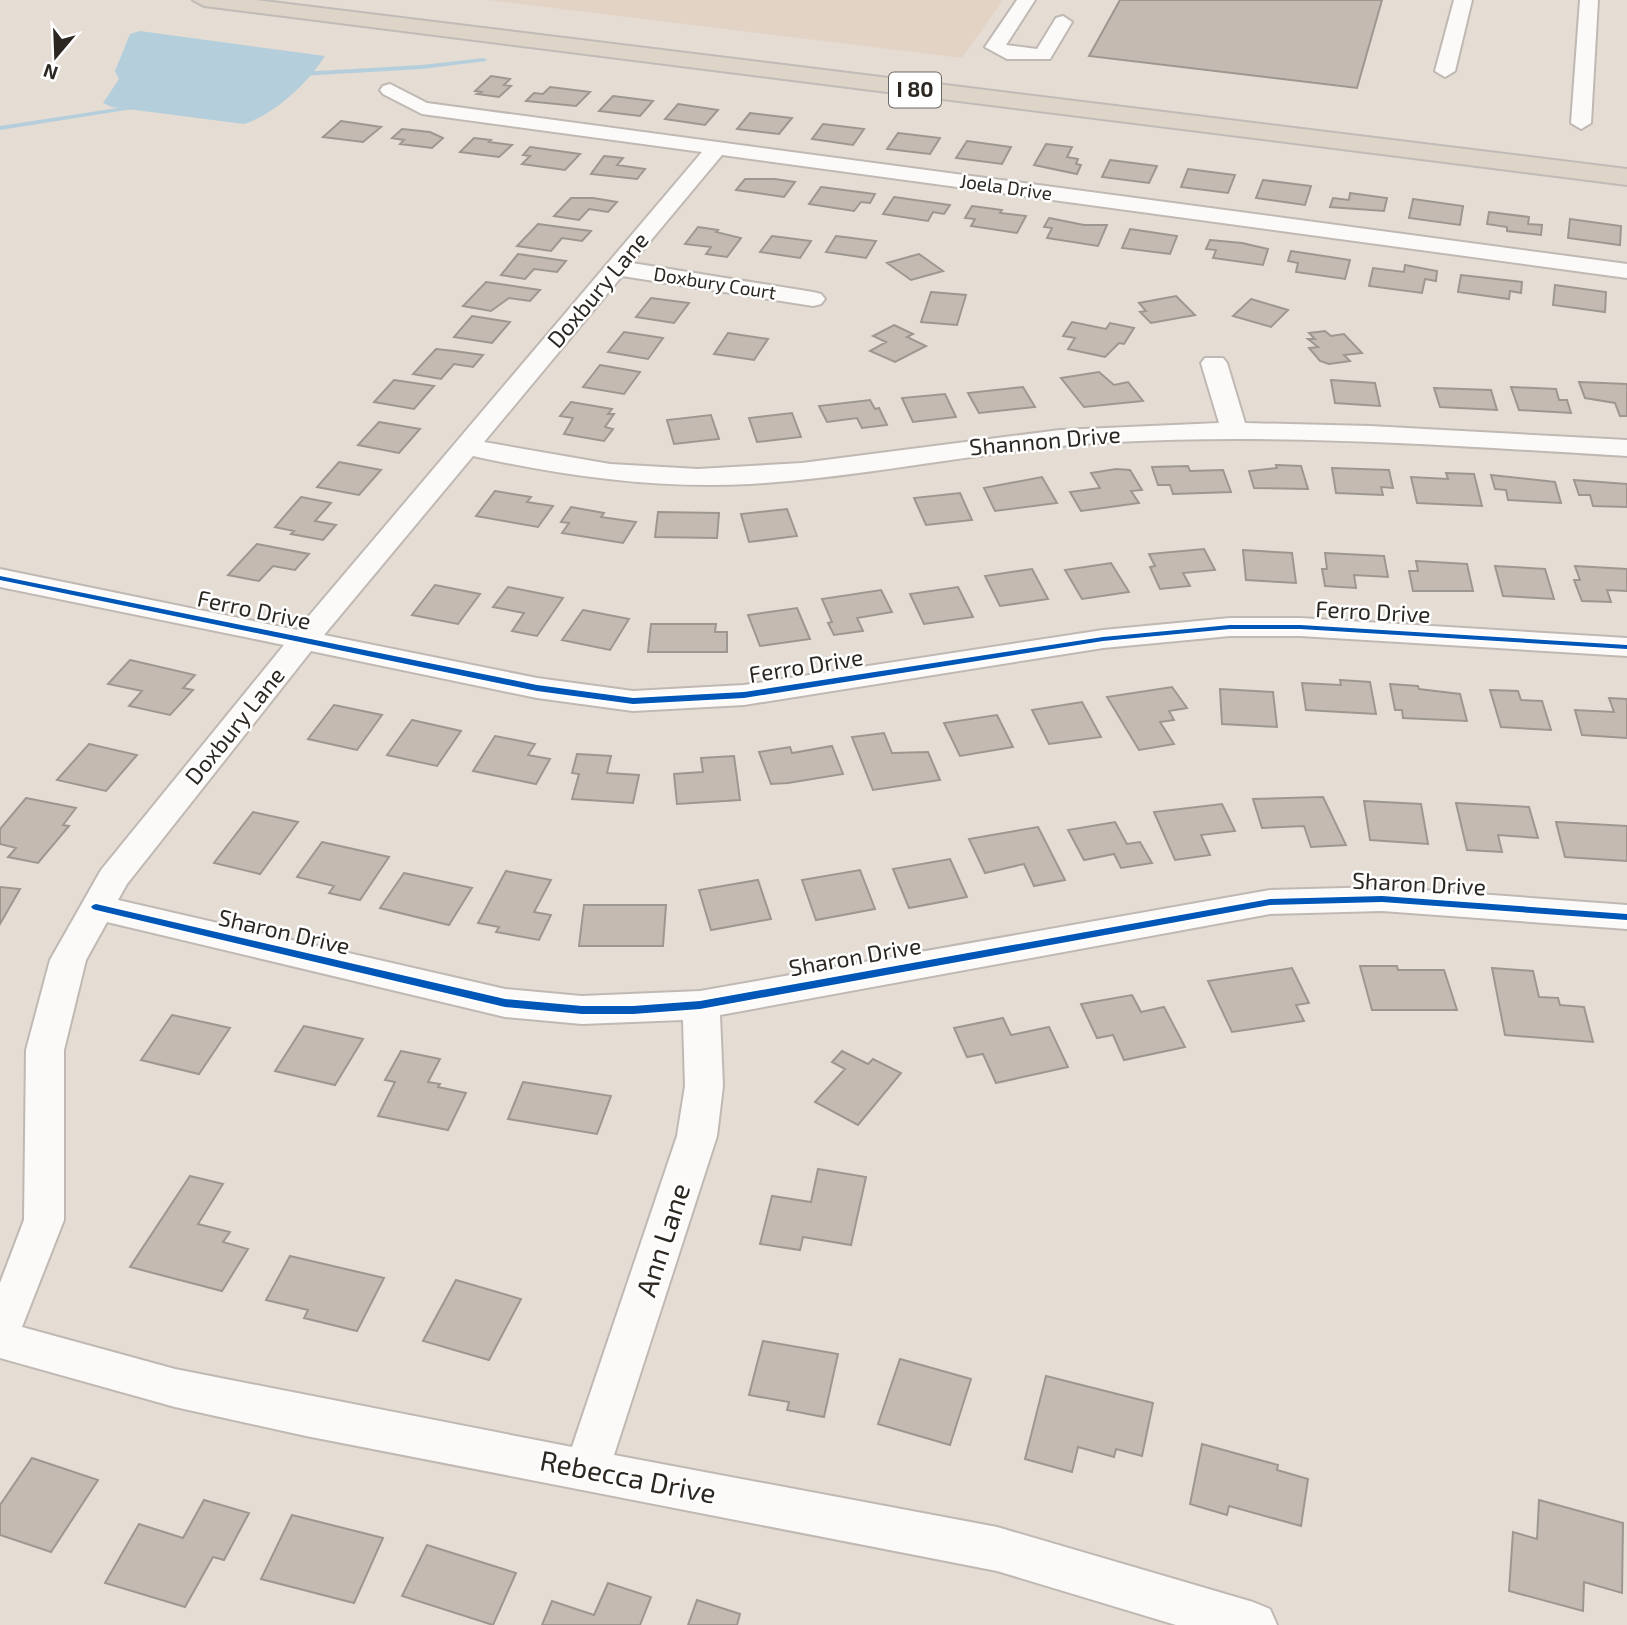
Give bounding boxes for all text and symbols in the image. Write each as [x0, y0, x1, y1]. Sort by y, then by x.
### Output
north arrow [21, 21, 91, 91]
text: N [40, 59, 61, 86]
road number: I 80 [889, 72, 941, 108]
street label: Joela Drive [958, 169, 1054, 204]
street label: Doxbury Lane [541, 226, 654, 353]
street label: Doxbury Court [652, 261, 778, 304]
street label: Shannon Drive [968, 419, 1122, 461]
street label: Ferro Drive [195, 583, 314, 635]
street label: Ferro Drive [1315, 594, 1431, 628]
street label: Ferro Drive [747, 642, 865, 688]
street label: Doxbury Lane [178, 661, 290, 790]
street label: Sharon Drive [1351, 866, 1487, 900]
street label: Sharon Drive [216, 902, 353, 960]
street label: Sharon Drive [786, 931, 923, 981]
street label: Ann Lane [628, 1179, 696, 1301]
street label: Rebecca Drive [537, 1442, 719, 1510]

